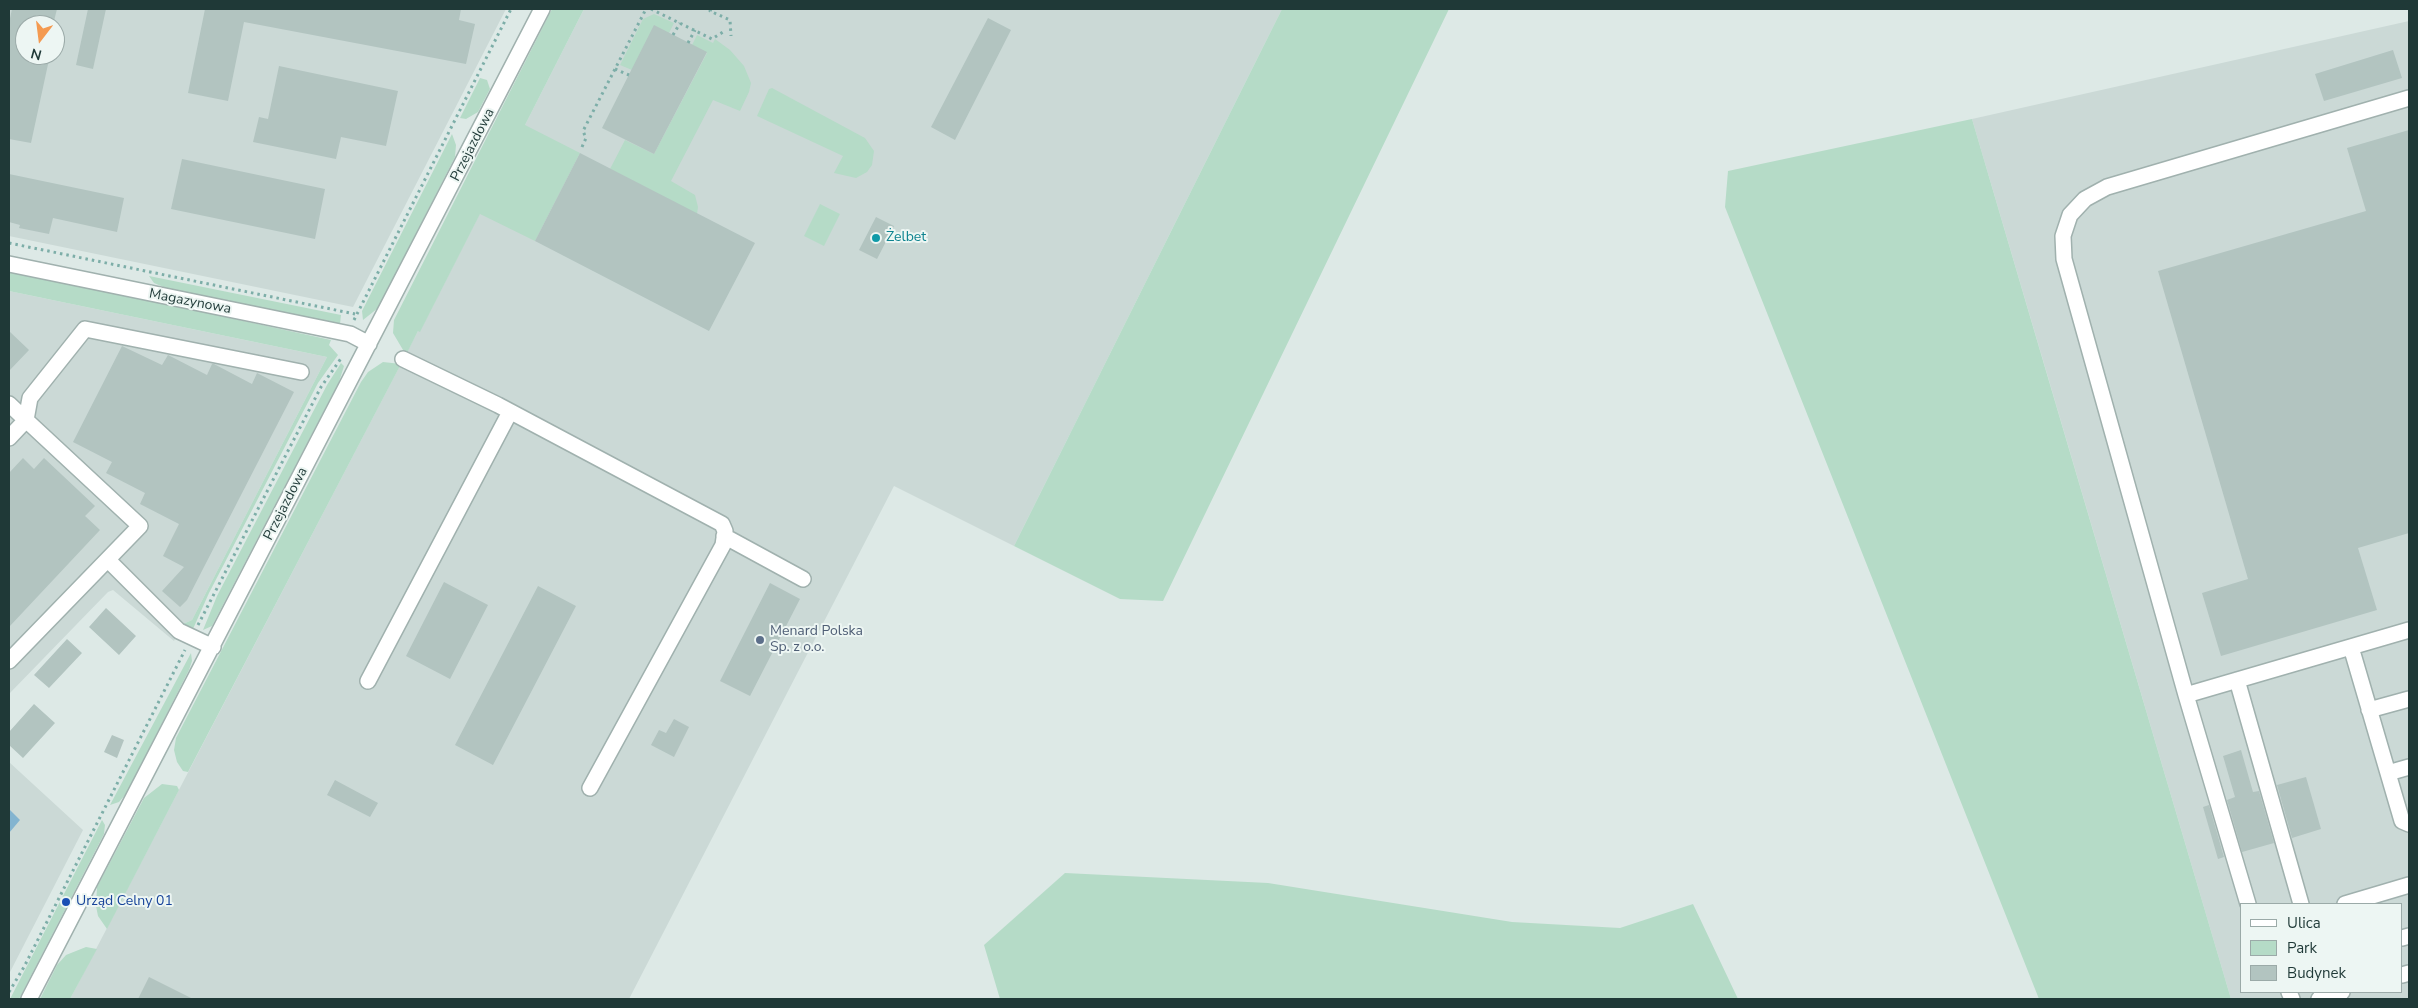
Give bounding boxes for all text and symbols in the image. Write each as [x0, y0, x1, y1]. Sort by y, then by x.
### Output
north arrow [15, 15, 65, 65]
text: N [29, 43, 44, 65]
street label: Przejazdowa [447, 106, 499, 184]
place label: Żelbet [886, 230, 926, 246]
marker: Żelbet [870, 232, 882, 244]
street label: Magazynowa [148, 286, 232, 318]
street label: Przejazdowa [260, 465, 312, 543]
place label: Menard Polska Sp. z o.o. [770, 624, 863, 656]
marker: Menard Polska Sp. z o.o. [754, 634, 766, 646]
place label: Urząd Celny 01 [76, 894, 173, 910]
marker: Urząd Celny 01 [60, 896, 72, 908]
legend [2240, 903, 2403, 993]
text: Ulica [2287, 913, 2321, 933]
text: Park [2287, 938, 2317, 958]
text: Budynek [2287, 963, 2346, 983]

